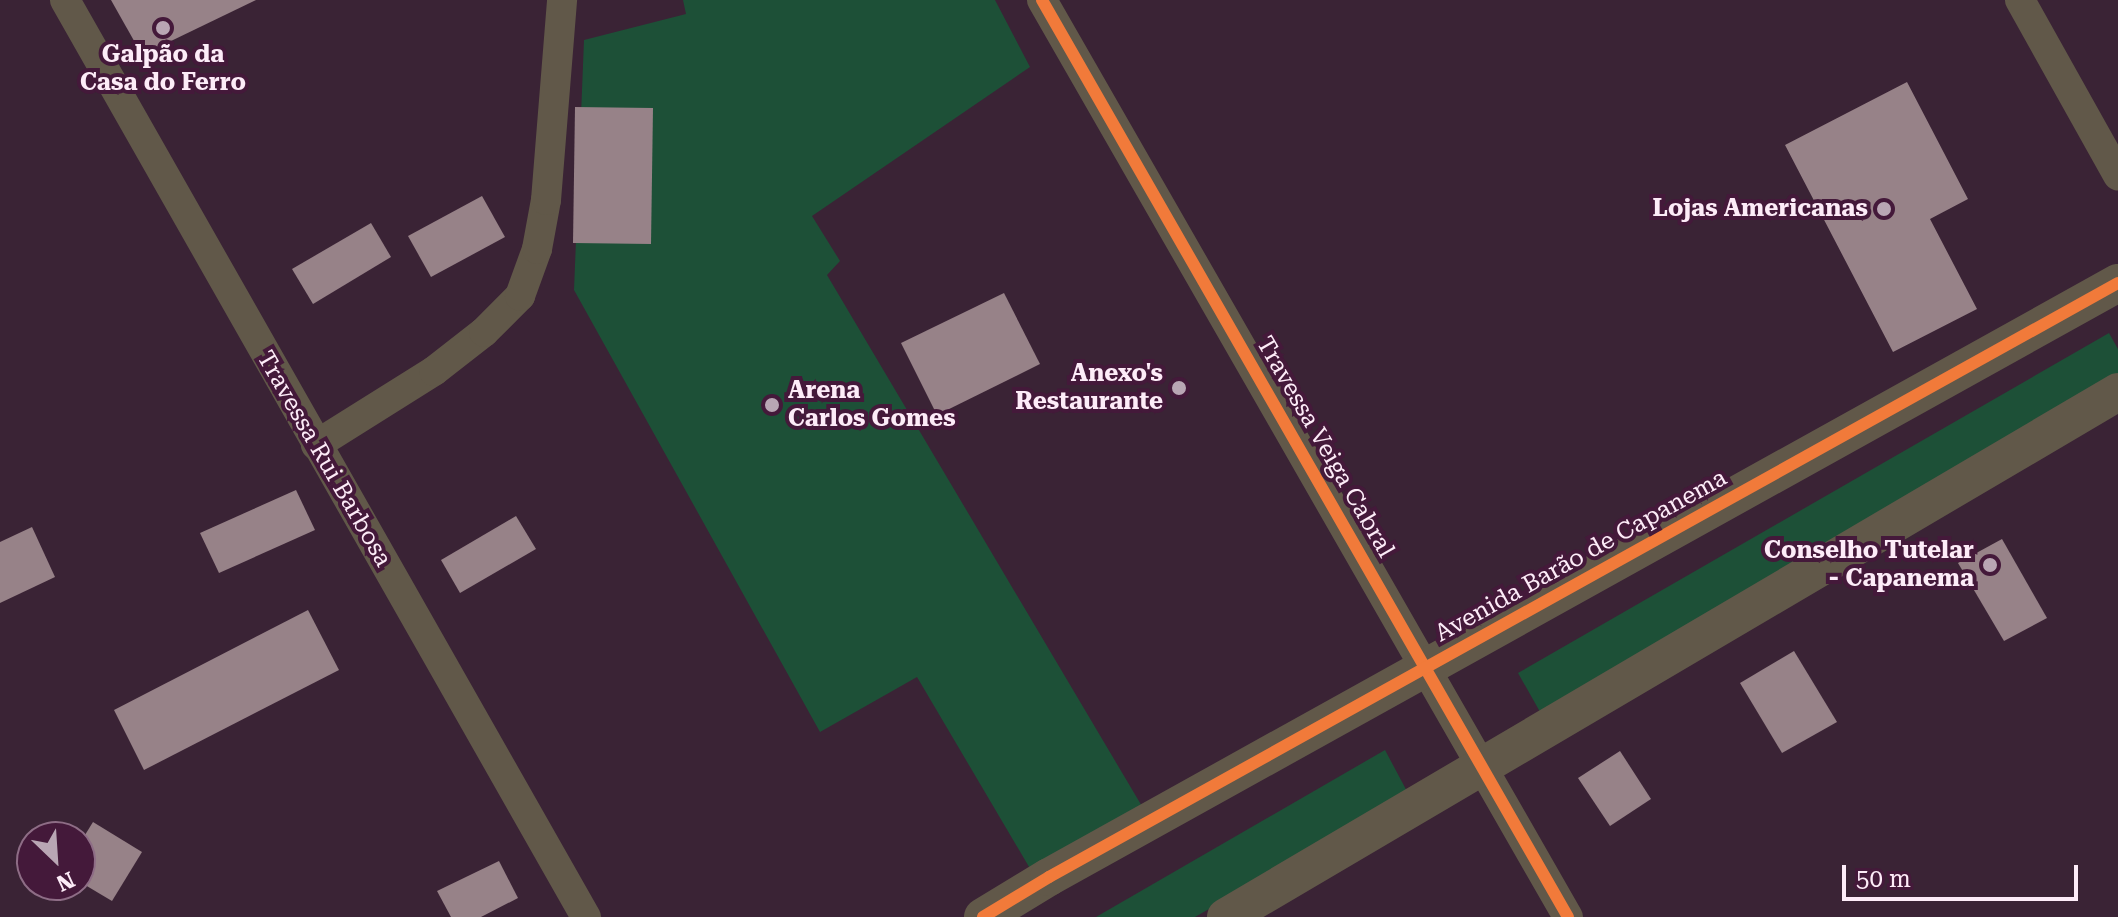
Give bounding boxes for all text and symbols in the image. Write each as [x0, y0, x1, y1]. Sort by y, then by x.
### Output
marker: Galpão da Casa do Ferro [154, 19, 172, 37]
place label: Galpão da Casa do Ferro [80, 41, 246, 97]
place label: Lojas Americanas [1652, 195, 1868, 223]
marker: Lojas Americanas [1875, 200, 1893, 218]
street label: Travessa Veiga Cabral [1250, 331, 1400, 563]
street label: Travessa Rui Barbosa [250, 346, 398, 572]
place label: Anexo's Restaurante [1015, 360, 1163, 416]
place label: Arena Carlos Gomes [788, 377, 956, 433]
marker: Anexo's Restaurante [1170, 379, 1188, 397]
marker: Arena Carlos Gomes [763, 396, 781, 414]
street label: Avenida Barão de Capanema [1430, 464, 1732, 648]
place label: Conselho Tutelar - Capanema [1764, 537, 1974, 593]
marker: Conselho Tutelar - Capanema [1981, 556, 1999, 574]
north arrow [16, 821, 96, 901]
scale bar [1846, 849, 2082, 899]
text: 50 m [1856, 865, 1911, 893]
text: N [53, 866, 78, 896]

